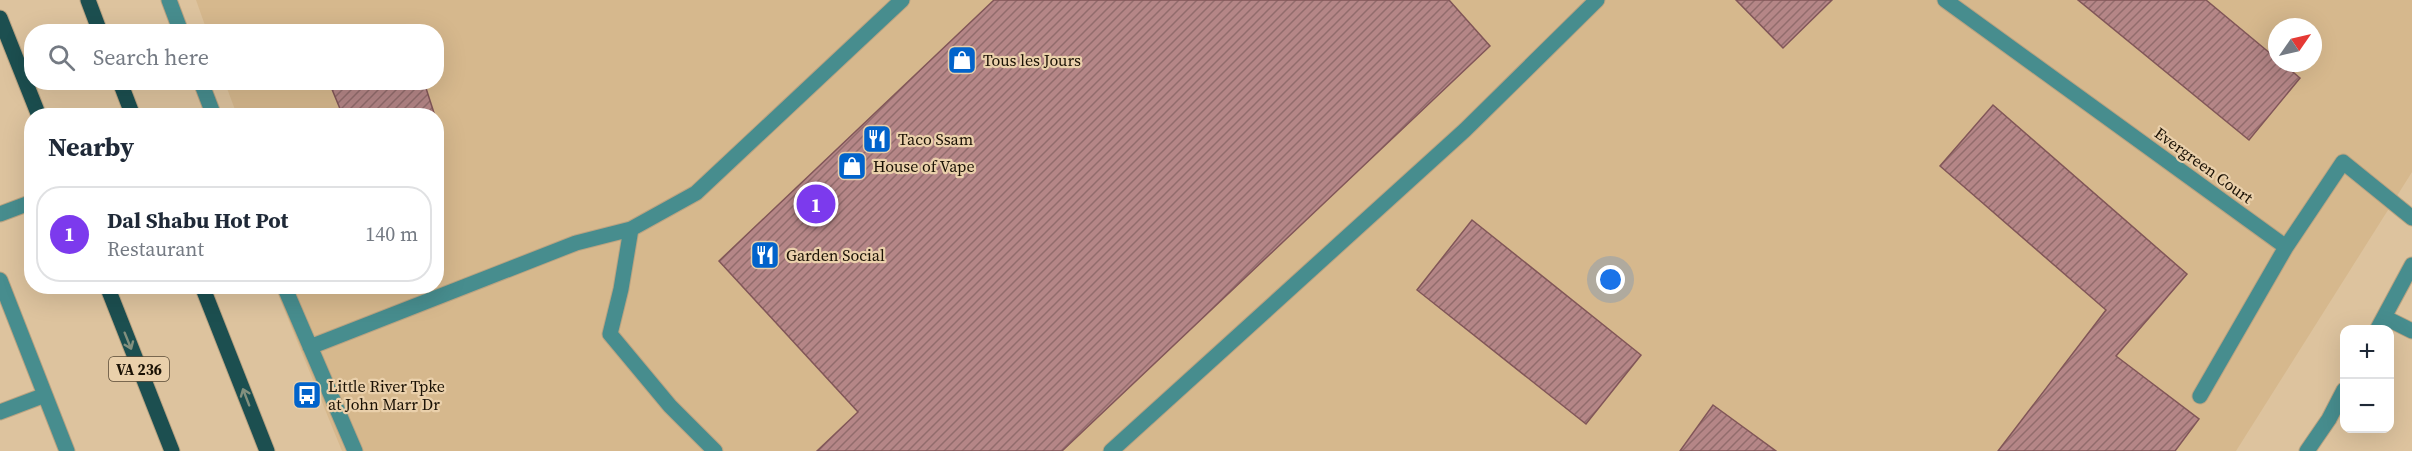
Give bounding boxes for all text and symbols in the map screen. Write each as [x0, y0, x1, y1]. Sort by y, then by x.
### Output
north arrow [2268, 18, 2322, 72]
search box [24, 24, 444, 90]
icon: search [45, 41, 78, 74]
text: Search here [93, 42, 209, 72]
shop icon: Tous les Jours [946, 44, 978, 76]
place label: Tous les Jours [983, 49, 1081, 71]
street label: Evergreen Court [2150, 122, 2258, 209]
restaurant icon: Taco Ssam [861, 123, 893, 155]
place label: Taco Ssam [898, 128, 973, 150]
text: Nearby [48, 129, 134, 165]
shop icon: House of Vape [836, 150, 868, 182]
place label: House of Vape [873, 155, 975, 177]
pin: 1 [796, 182, 836, 226]
text: Dal Shabu Hot Pot [107, 205, 289, 235]
text: 1 [64, 220, 75, 248]
text: 140 m [365, 220, 418, 248]
text: Restaurant [107, 235, 204, 263]
restaurant icon: Garden Social [749, 239, 781, 271]
place label: Garden Social [786, 244, 885, 266]
your location [1596, 265, 1625, 294]
map controls [2340, 325, 2394, 433]
button: + [2340, 325, 2394, 379]
one-way arrow [123, 331, 134, 350]
road number: VA 236 [109, 357, 169, 381]
place label: Little River Tpke at John Marr Dr [328, 375, 445, 415]
bus stop icon: Little River Tpke at John Marr Dr [291, 379, 323, 411]
button: − [2340, 379, 2394, 433]
one-way arrow [240, 388, 251, 406]

